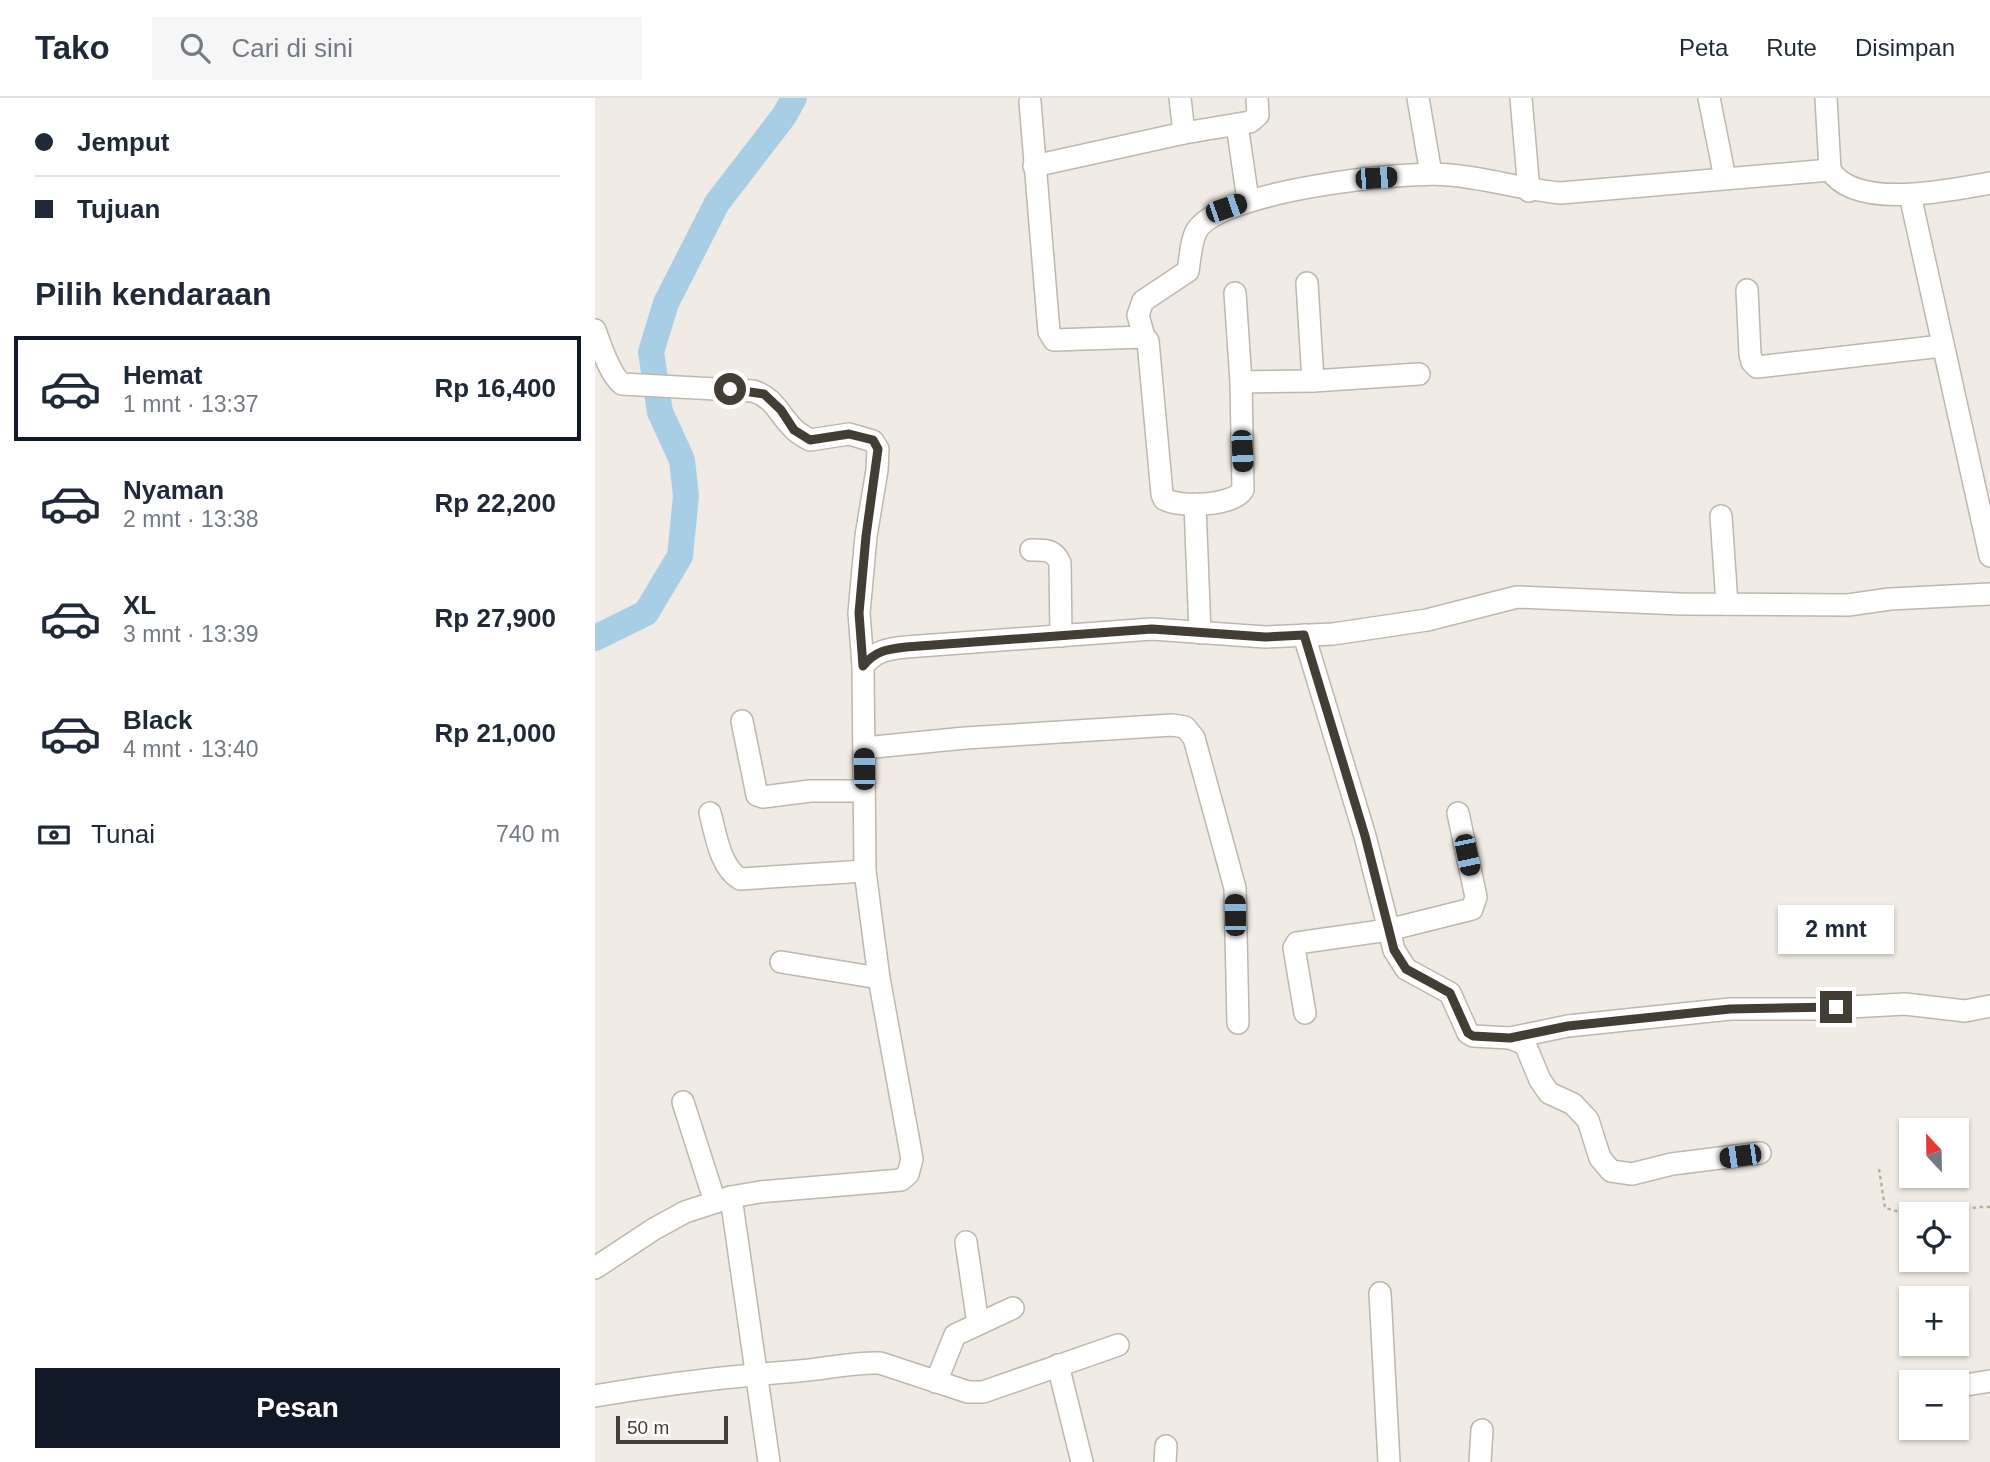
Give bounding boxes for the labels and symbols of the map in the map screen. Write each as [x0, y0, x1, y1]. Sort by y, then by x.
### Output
car [1355, 166, 1398, 190]
car [1203, 191, 1250, 225]
route start [714, 373, 746, 405]
car [1231, 429, 1254, 473]
car [854, 748, 875, 790]
car [1453, 832, 1482, 878]
car [1225, 894, 1246, 936]
callout: 2 mnt [1778, 906, 1894, 954]
route end [1820, 991, 1852, 1023]
north arrow [1899, 1118, 1969, 1188]
car [1718, 1143, 1763, 1169]
scale bar [616, 1413, 728, 1445]

